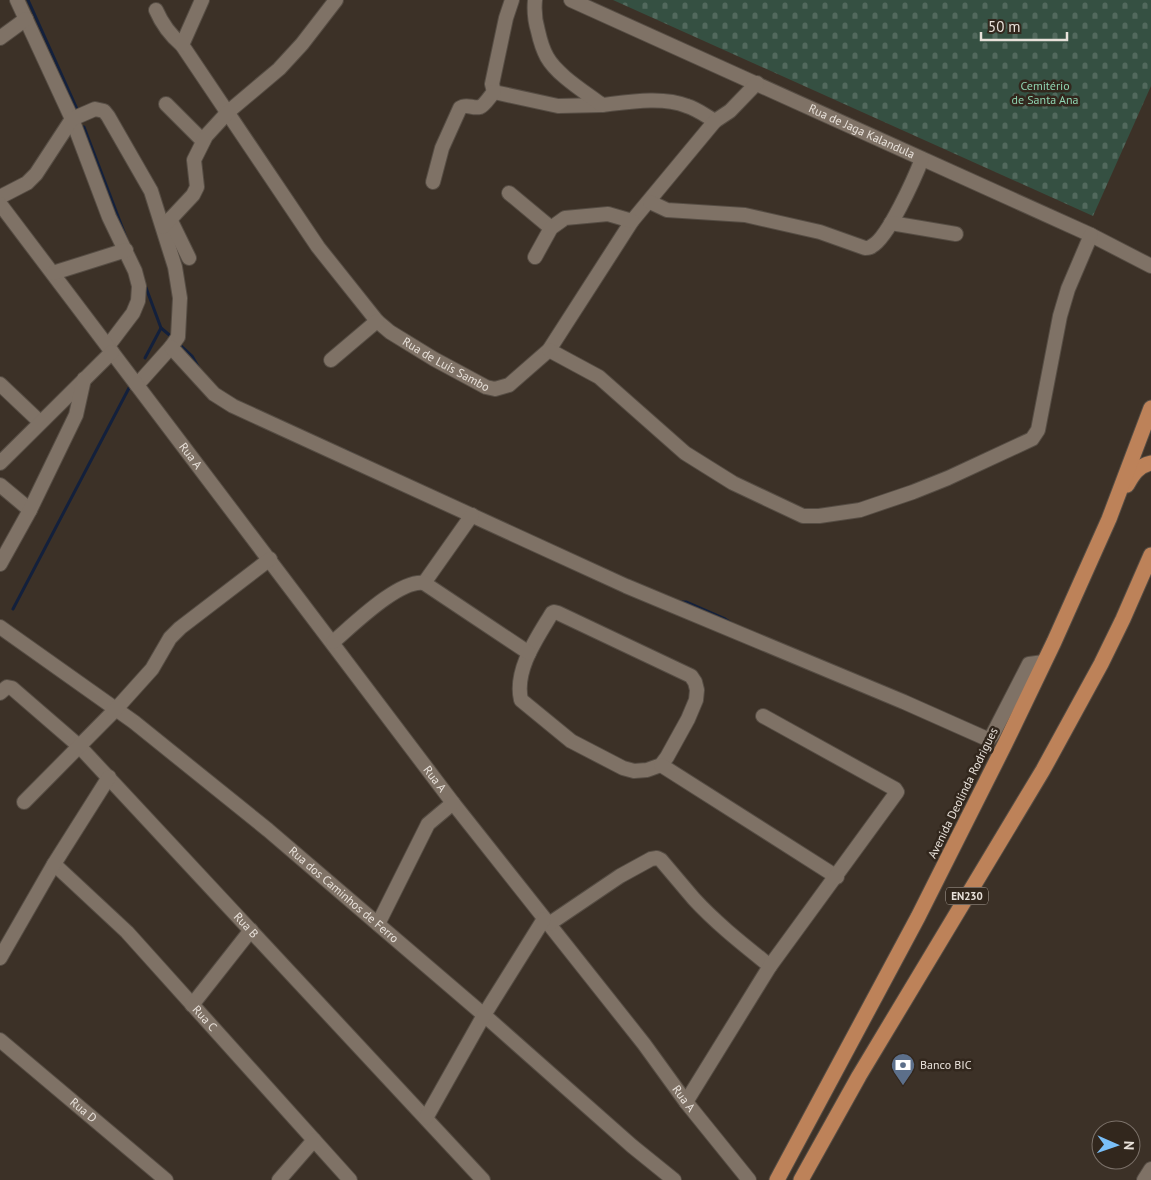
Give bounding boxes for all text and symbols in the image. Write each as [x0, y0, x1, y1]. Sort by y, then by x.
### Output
scale bar [981, 10, 1067, 42]
text: 50 m [988, 17, 1021, 36]
park label: Cemitério de Santa Ana [1011, 78, 1079, 107]
street label: Rua de Jaga Kalandula [806, 100, 917, 161]
street label: Rua de Luís Sambo [400, 334, 492, 395]
street label: Rua A [176, 440, 206, 472]
street label: Avenida Deolinda Rodrigues [924, 725, 1001, 861]
street label: Rua A [420, 763, 450, 795]
street label: Rua dos Caminhos de Ferro [286, 843, 402, 946]
road number: EN230 [946, 888, 988, 904]
street label: Rua B [231, 909, 262, 941]
street label: Rua C [190, 1002, 221, 1034]
bank icon: Banco BIC [890, 1052, 916, 1086]
place label: Banco BIC [920, 1057, 972, 1072]
street label: Rua A [669, 1082, 699, 1115]
street label: Rua D [67, 1094, 100, 1126]
north arrow [1091, 1120, 1141, 1170]
text: N [1120, 1141, 1138, 1150]

